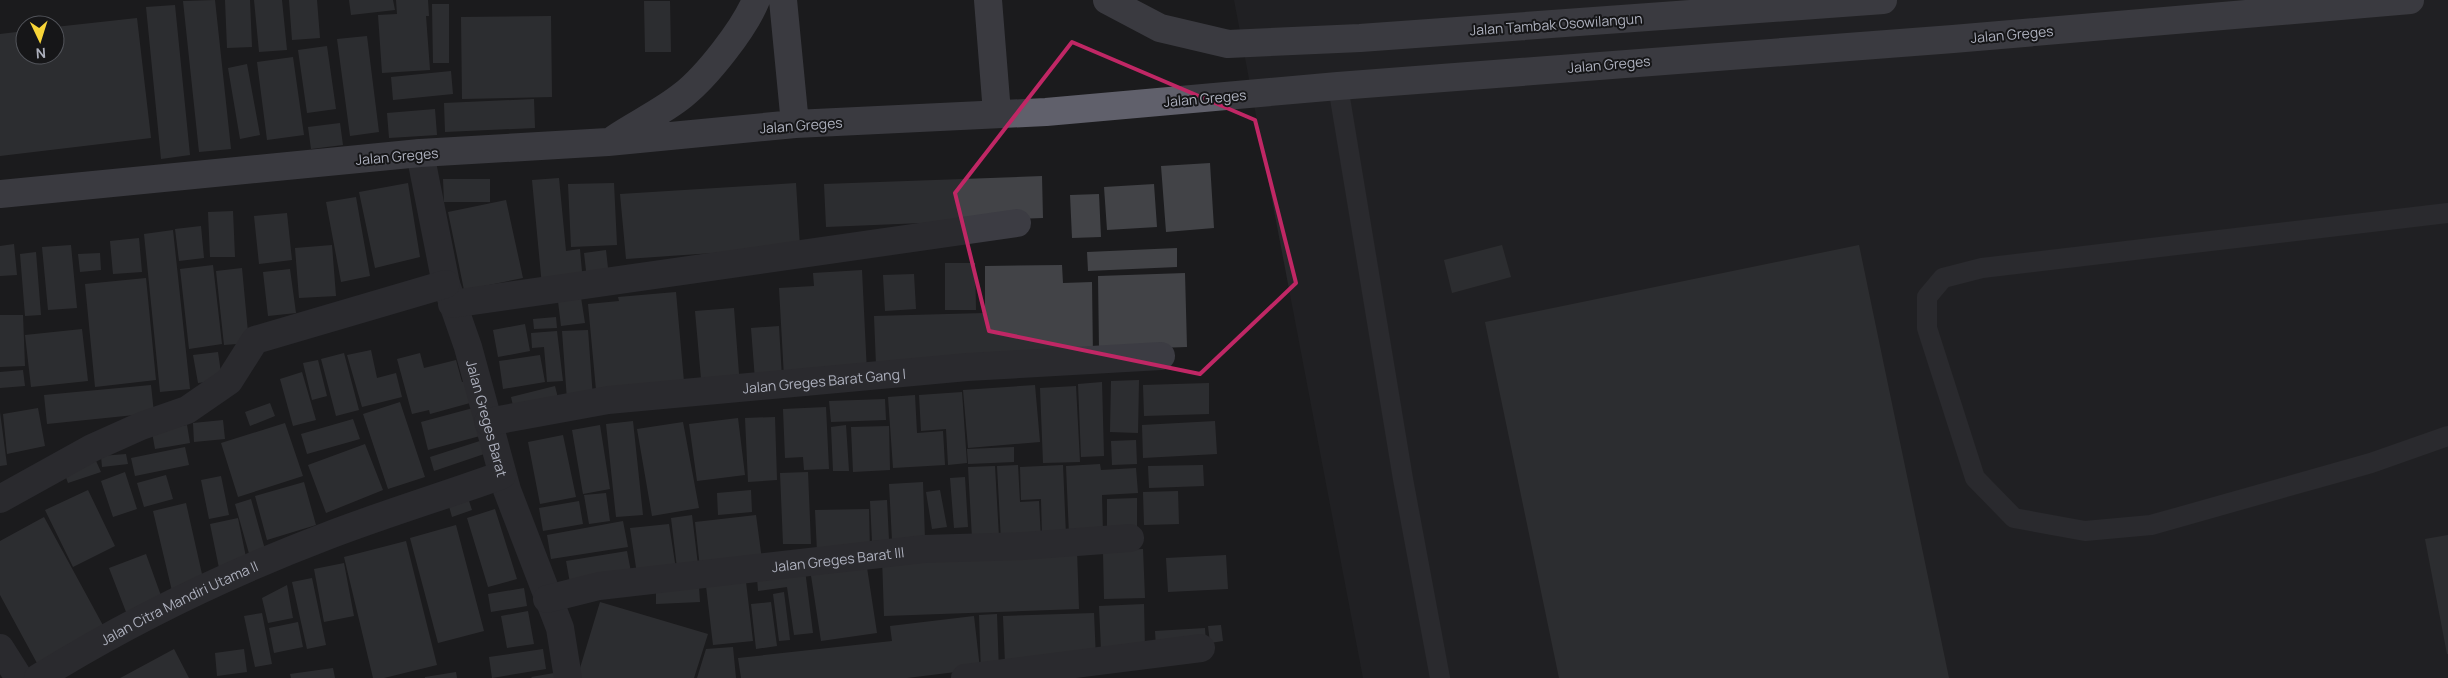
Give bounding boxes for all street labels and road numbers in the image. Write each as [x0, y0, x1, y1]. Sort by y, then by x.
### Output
street label: Jalan Tambak Osowilangun [1469, 8, 1643, 40]
street label: Jalan Greges [1970, 21, 2054, 47]
street label: Jalan Greges [1567, 51, 1651, 77]
street label: Jalan Greges [1163, 85, 1247, 111]
street label: Jalan Greges [759, 113, 843, 137]
street label: Jalan Greges [355, 143, 439, 169]
street label: Jalan Greges Barat [462, 357, 513, 479]
street label: Jalan Greges Barat Gang I [742, 363, 907, 397]
street label: Jalan Greges Barat III [771, 542, 905, 576]
street label: Jalan Citra Mandiri Utama II [96, 556, 261, 649]

